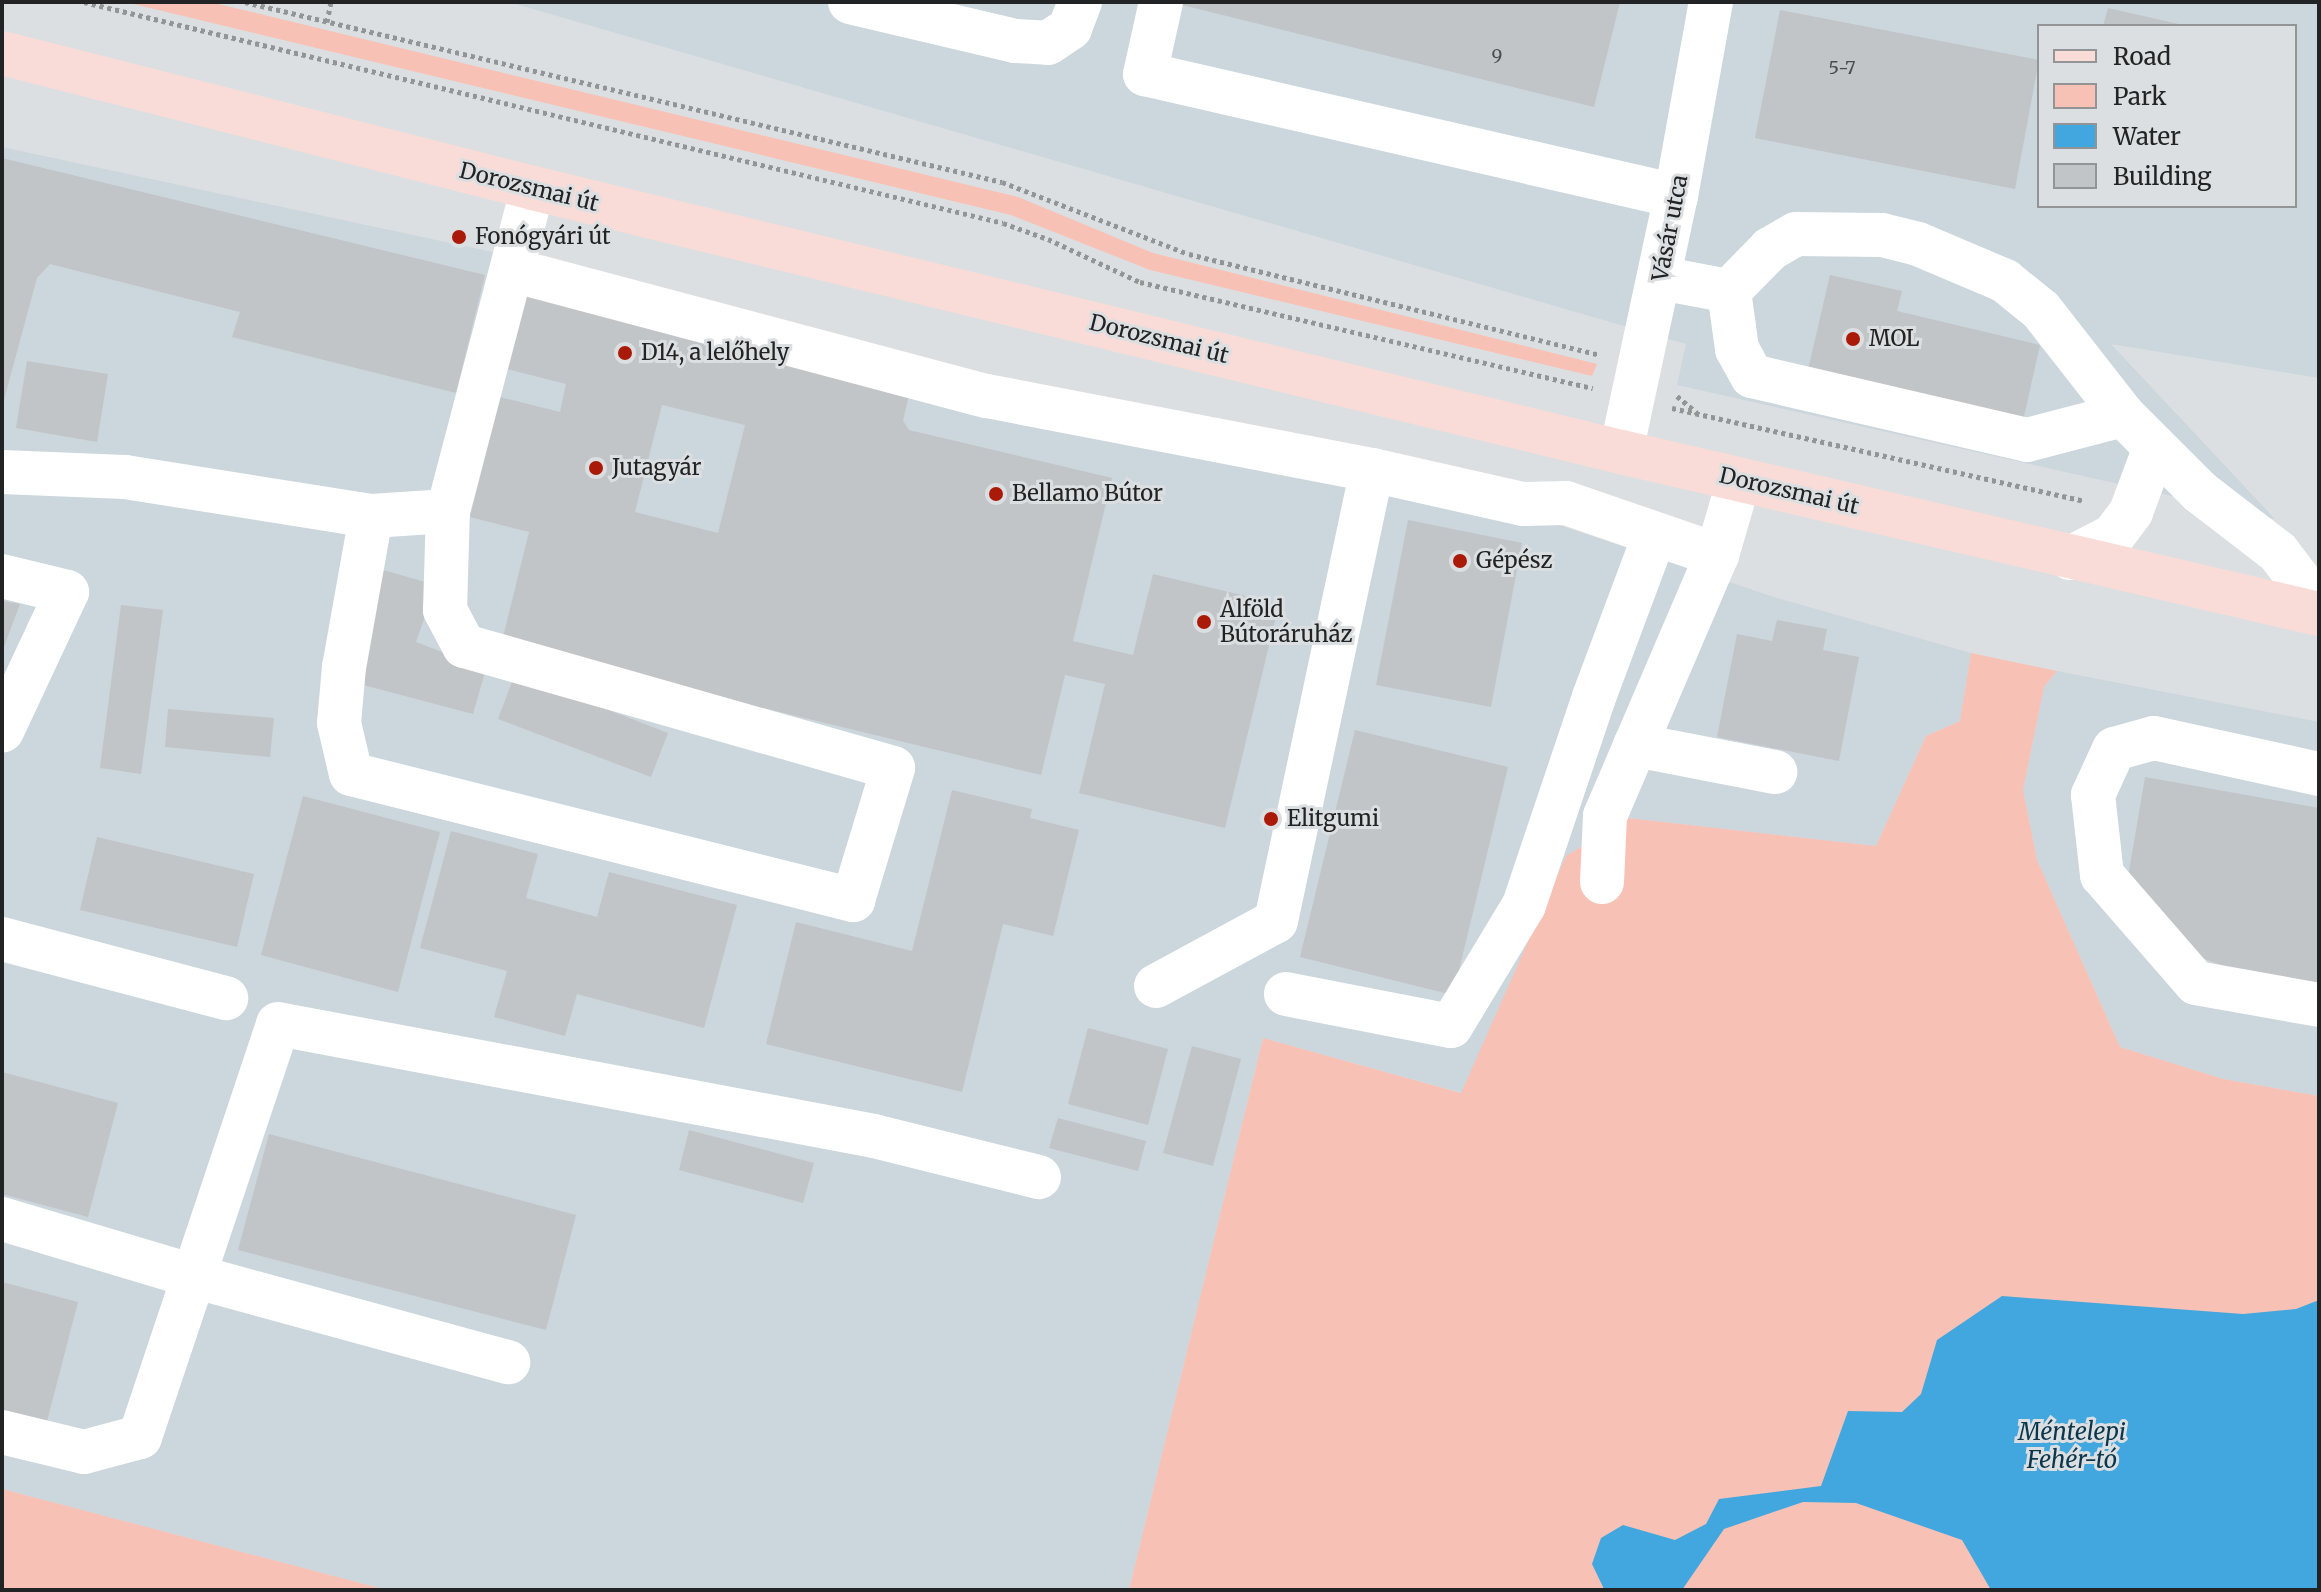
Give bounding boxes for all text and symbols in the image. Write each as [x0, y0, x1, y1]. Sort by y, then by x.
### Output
legend [2037, 24, 2297, 208]
text: Road [2113, 41, 2171, 72]
house number: 9 [1492, 45, 1502, 67]
house number: 5-7 [1828, 57, 1856, 79]
text: Park [2113, 81, 2166, 112]
text: Water [2113, 121, 2181, 152]
street label: Dorozsmai út [457, 157, 601, 217]
text: Building [2113, 161, 2212, 192]
street label: Vásár utca [1647, 172, 1693, 284]
place label: Fonógyári út [475, 224, 611, 250]
marker: Fonógyári út [450, 228, 468, 246]
street label: Dorozsmai út [1087, 309, 1231, 369]
place label: MOL [1869, 326, 1920, 352]
marker: MOL [1844, 330, 1862, 348]
place label: D14, a lelőhely [641, 340, 789, 366]
marker: D14, a lelőhely [616, 344, 634, 362]
place label: Jutagyár [612, 455, 702, 481]
marker: Jutagyár [587, 459, 605, 477]
street label: Dorozsmai út [1717, 462, 1861, 520]
place label: Bellamo Bútor [1012, 481, 1163, 507]
marker: Bellamo Bútor [987, 485, 1005, 503]
place label: Gépész [1476, 548, 1552, 574]
marker: Gépész [1451, 552, 1469, 570]
place label: Alföld Bútoráruház [1220, 596, 1352, 648]
marker: Alföld Bútoráruház [1195, 613, 1213, 631]
place label: Elitgumi [1287, 806, 1379, 832]
marker: Elitgumi [1262, 810, 1280, 828]
water label: Méntelepi Fehér-tó [2018, 1418, 2126, 1474]

